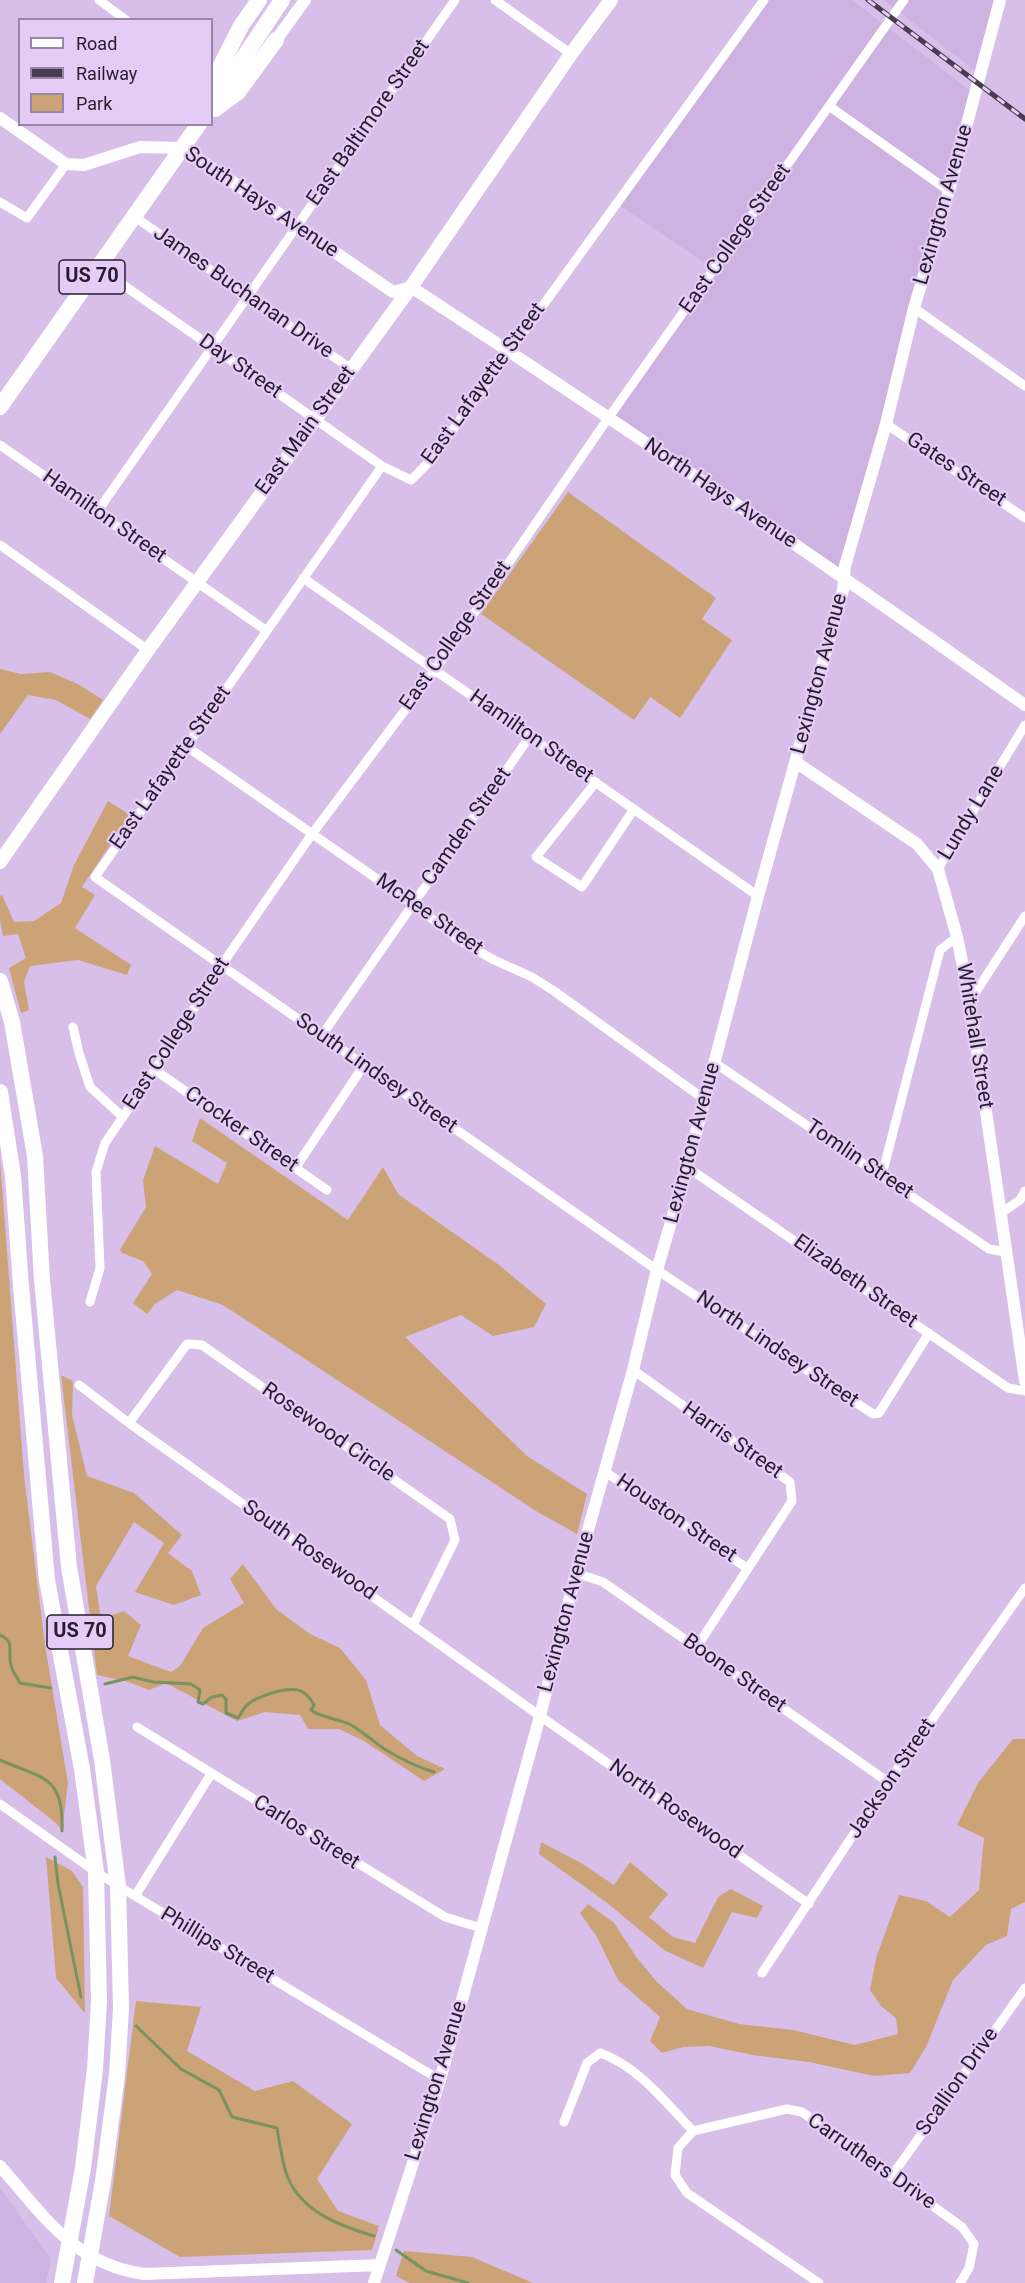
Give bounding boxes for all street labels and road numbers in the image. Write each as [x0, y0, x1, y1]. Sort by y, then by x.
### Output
street label: East Baltimore Street [302, 35, 436, 211]
street label: Lexington Avenue [909, 122, 979, 288]
street label: South Hays Avenue [179, 142, 343, 264]
street label: East College Street [675, 159, 797, 319]
street label: James Buchanan Drive [148, 221, 338, 365]
road number: US 70 [59, 260, 125, 294]
street label: East Lafayette Street [417, 298, 551, 470]
street label: Day Street [194, 329, 286, 405]
street label: East Main Street [251, 362, 361, 500]
street label: Gates Street [901, 427, 1011, 513]
street label: North Hays Avenue [639, 433, 801, 555]
street label: Hamilton Street [37, 465, 171, 569]
street label: East College Street [395, 556, 517, 716]
street label: Lexington Avenue [786, 591, 854, 757]
street label: East Lafayette Street [105, 681, 237, 855]
street label: Hamilton Street [464, 685, 598, 789]
street label: Lundy Lane [934, 761, 1010, 865]
street label: Camden Street [417, 763, 517, 891]
street label: McRee Street [371, 869, 487, 961]
street label: East College Street [118, 953, 236, 1115]
street label: Whitehall Street [950, 961, 998, 1111]
street label: South Lindsey Street [290, 1009, 462, 1139]
street label: Lexington Avenue [659, 1060, 727, 1226]
street label: Crocker Street [179, 1082, 303, 1178]
street label: Tomlin Street [800, 1115, 918, 1205]
street label: Elizabeth Street [788, 1230, 922, 1334]
street label: North Lindsey Street [691, 1286, 863, 1414]
street label: Rosewood Circle [257, 1378, 399, 1488]
street label: Harris Street [677, 1397, 787, 1485]
street label: Houston Street [611, 1469, 741, 1569]
street label: South Rosewood [237, 1495, 381, 1607]
street label: Lexington Avenue [533, 1529, 601, 1695]
road number: US 70 [47, 1615, 113, 1649]
street label: Boone Street [677, 1629, 791, 1719]
street label: Jackson Street [843, 1714, 941, 1844]
street label: North Rosewood [604, 1755, 746, 1865]
street label: Carlos Street [248, 1790, 364, 1876]
street label: Phillips Street [155, 1902, 279, 1990]
street label: Lexington Avenue [401, 1998, 473, 2164]
street label: Scallion Drive [911, 2023, 1005, 2141]
street label: Carruthers Drive [802, 2108, 940, 2216]

